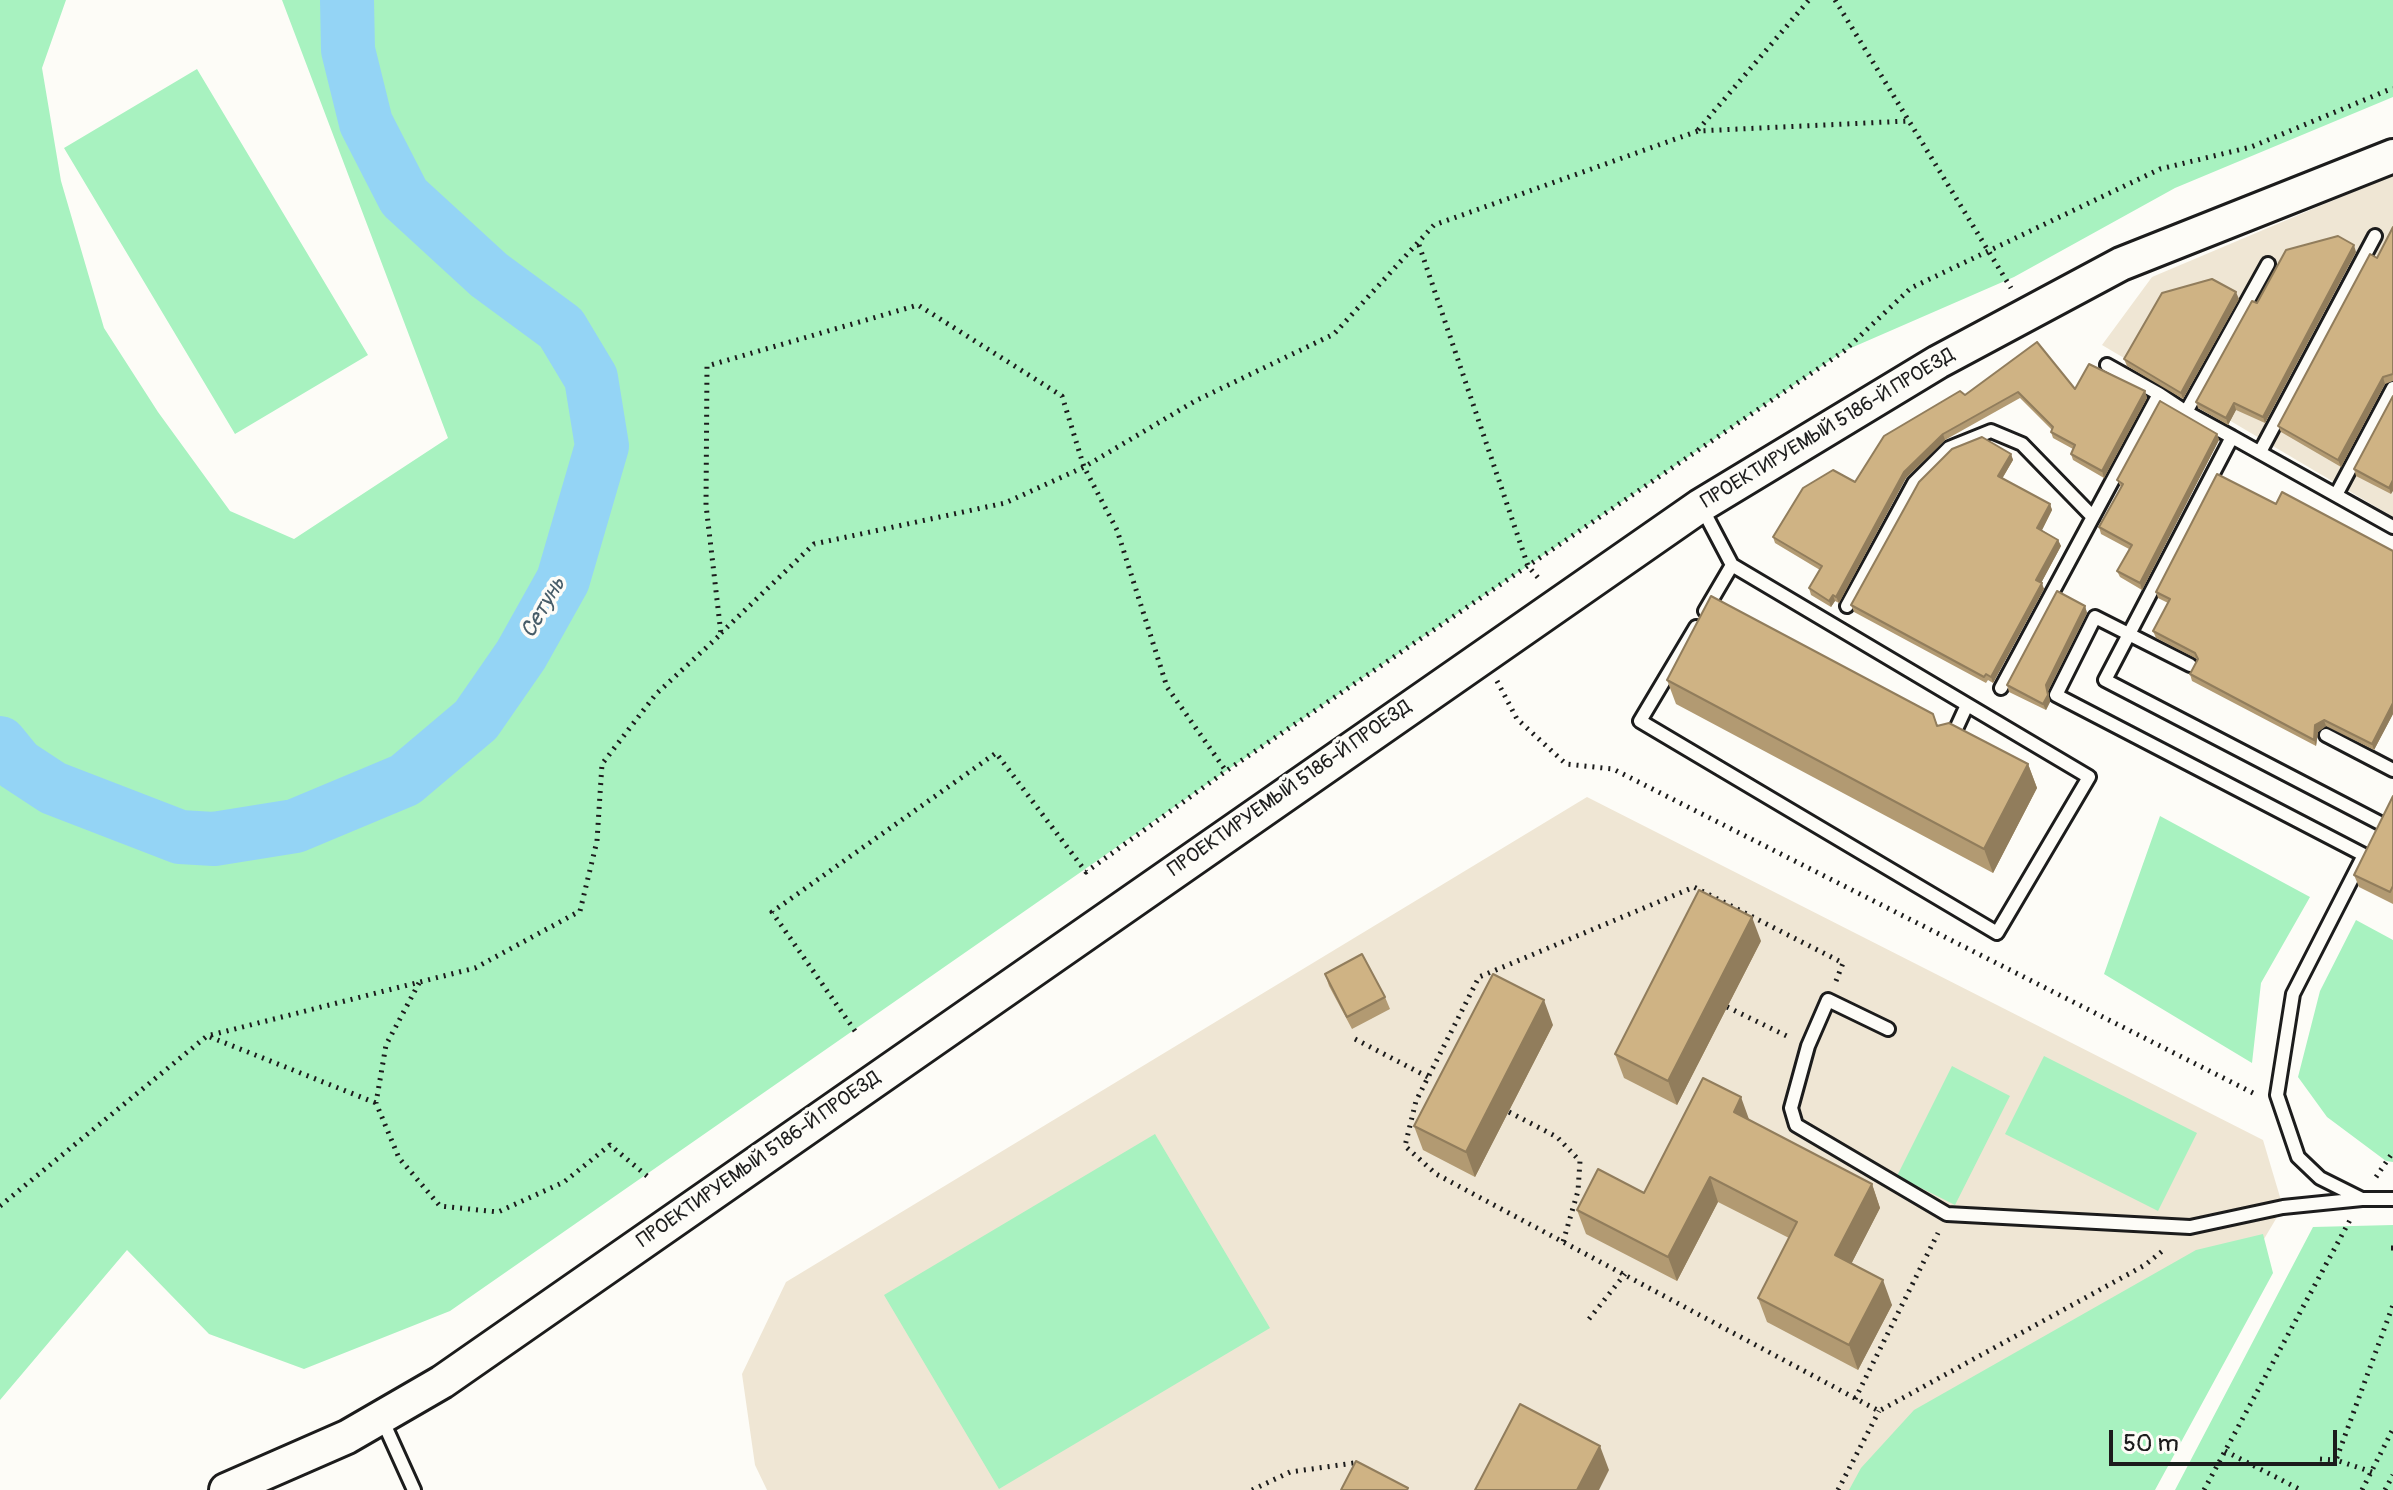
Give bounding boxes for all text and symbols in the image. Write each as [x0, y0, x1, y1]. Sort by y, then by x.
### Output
street label: ПРОЕКТИРУЕМЫЙ 5186-Й ПРОЕЗД [1697, 344, 1959, 514]
water label: Сетунь [516, 573, 572, 643]
street label: ПРОЕКТИРУЕМЫЙ 5186-Й ПРОЕЗД [1164, 696, 1416, 882]
street label: ПРОЕКТИРУЕМЫЙ 5186-Й ПРОЕЗД [633, 1067, 885, 1253]
scale bar [2113, 1414, 2341, 1464]
text: 50 m [2123, 1429, 2179, 1458]

